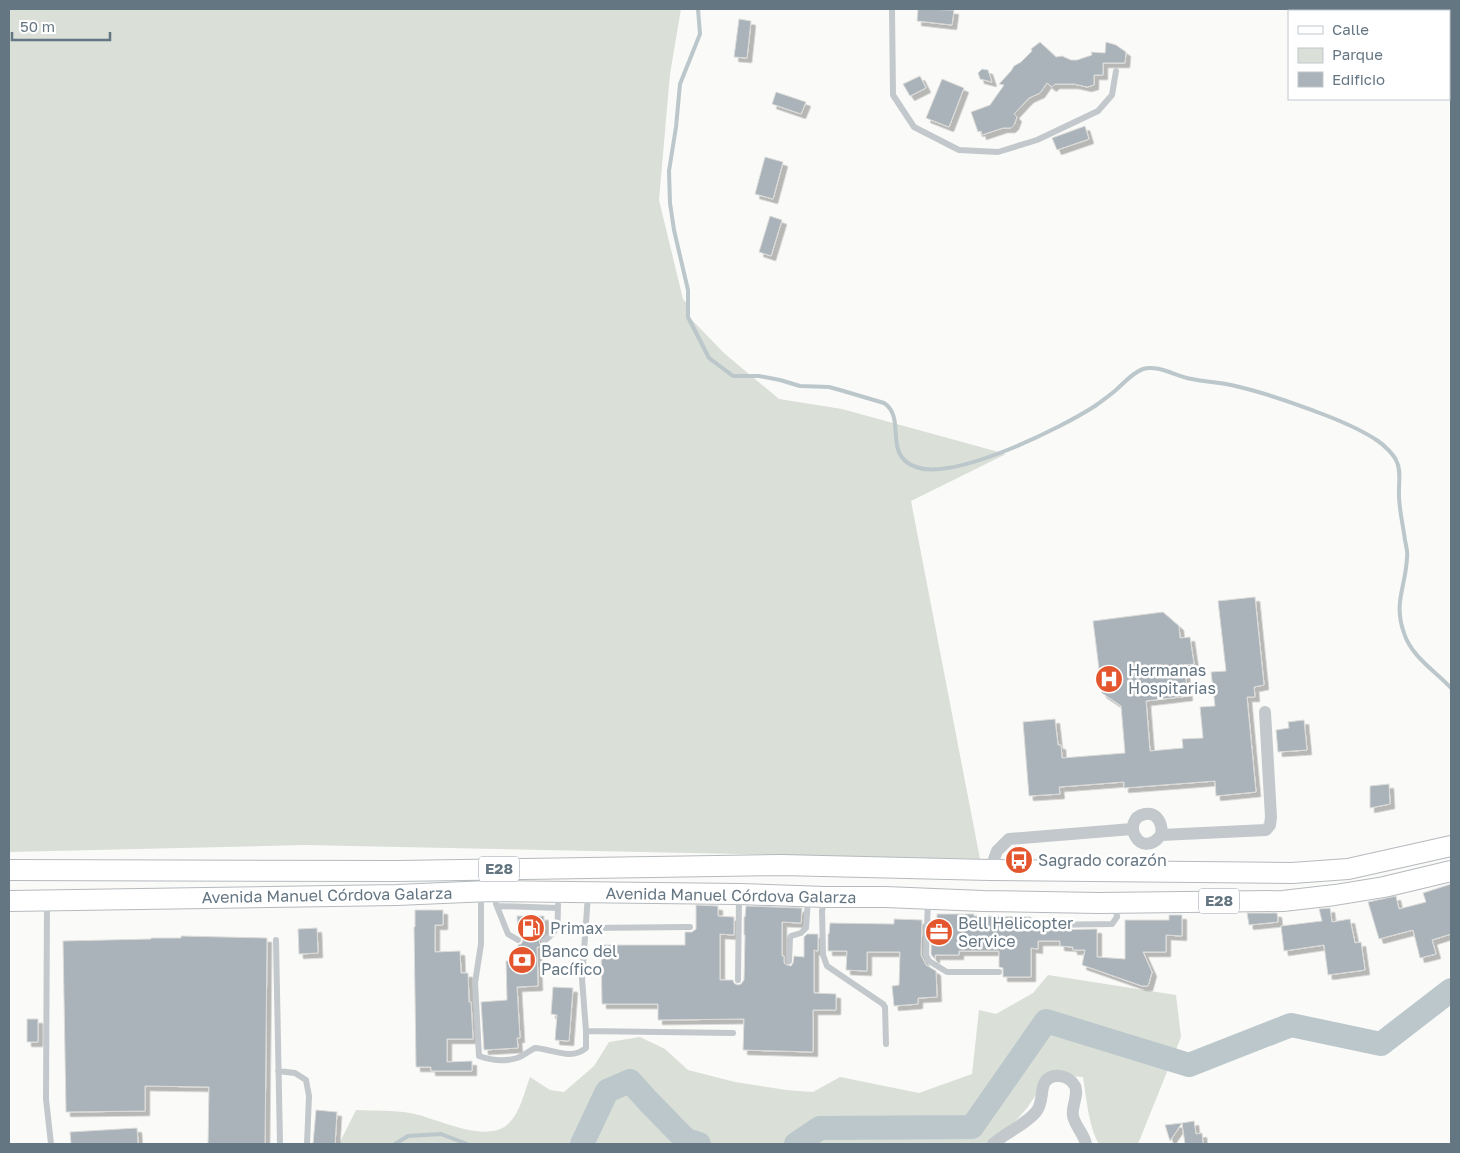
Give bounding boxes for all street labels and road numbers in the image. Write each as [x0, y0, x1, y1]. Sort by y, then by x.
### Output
road number: E28 [479, 856, 519, 882]
street label: Avenida Manuel Córdova Galarza [201, 883, 453, 907]
street label: Avenida Manuel Córdova Galarza [605, 883, 857, 907]
road number: E28 [1199, 888, 1239, 914]

